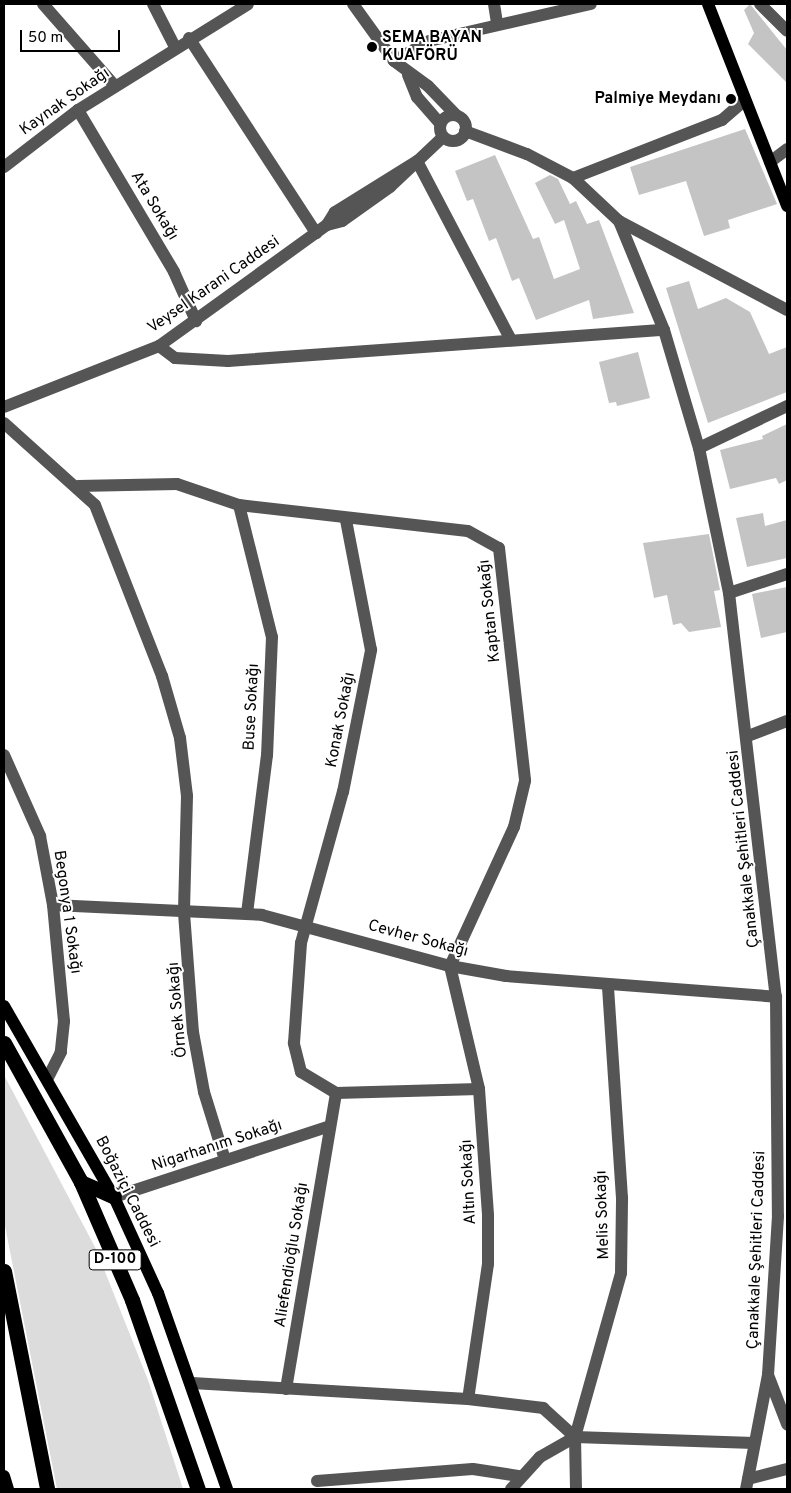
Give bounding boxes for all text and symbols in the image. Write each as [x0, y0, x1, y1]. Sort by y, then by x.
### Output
scale bar [22, 20, 122, 52]
place label: SEMA BAYAN KUAFÖRÜ [382, 28, 483, 66]
text: 50 m [28, 29, 63, 48]
marker: SEMA BAYAN KUAFÖRÜ [366, 41, 378, 53]
street label: Kaynak Sokağı [16, 64, 114, 140]
place label: Palmiye Meydanı [594, 89, 721, 109]
marker: Palmiye Meydanı [725, 93, 737, 105]
street label: Ata Sokağı [126, 168, 182, 244]
street label: Veysel Karani Caddesi [144, 232, 284, 338]
street label: Kaptan Sokağı [475, 559, 505, 663]
street label: Buse Sokağı [240, 663, 264, 751]
street label: Konak Sokağı [322, 671, 360, 769]
street label: Çanakkale Şehitleri Caddesi [724, 749, 764, 949]
street label: Begonya 1 Sokağı [49, 849, 85, 975]
street label: Cevher Sokağı [366, 916, 470, 962]
street label: Örnek Sokağı [164, 961, 192, 1059]
street label: Nigarhanım Sokağı [149, 1116, 285, 1176]
street label: Boğaziçi Caddesi [91, 1133, 163, 1251]
street label: Altın Sokağı [457, 1139, 481, 1225]
street label: Çanakkale Şehitleri Caddesi [744, 1150, 770, 1350]
street label: Melis Sokağı [592, 1170, 614, 1260]
street label: Aliefendioğlu Sokağı [271, 1181, 313, 1329]
road number: D-100 [88, 1248, 142, 1272]

